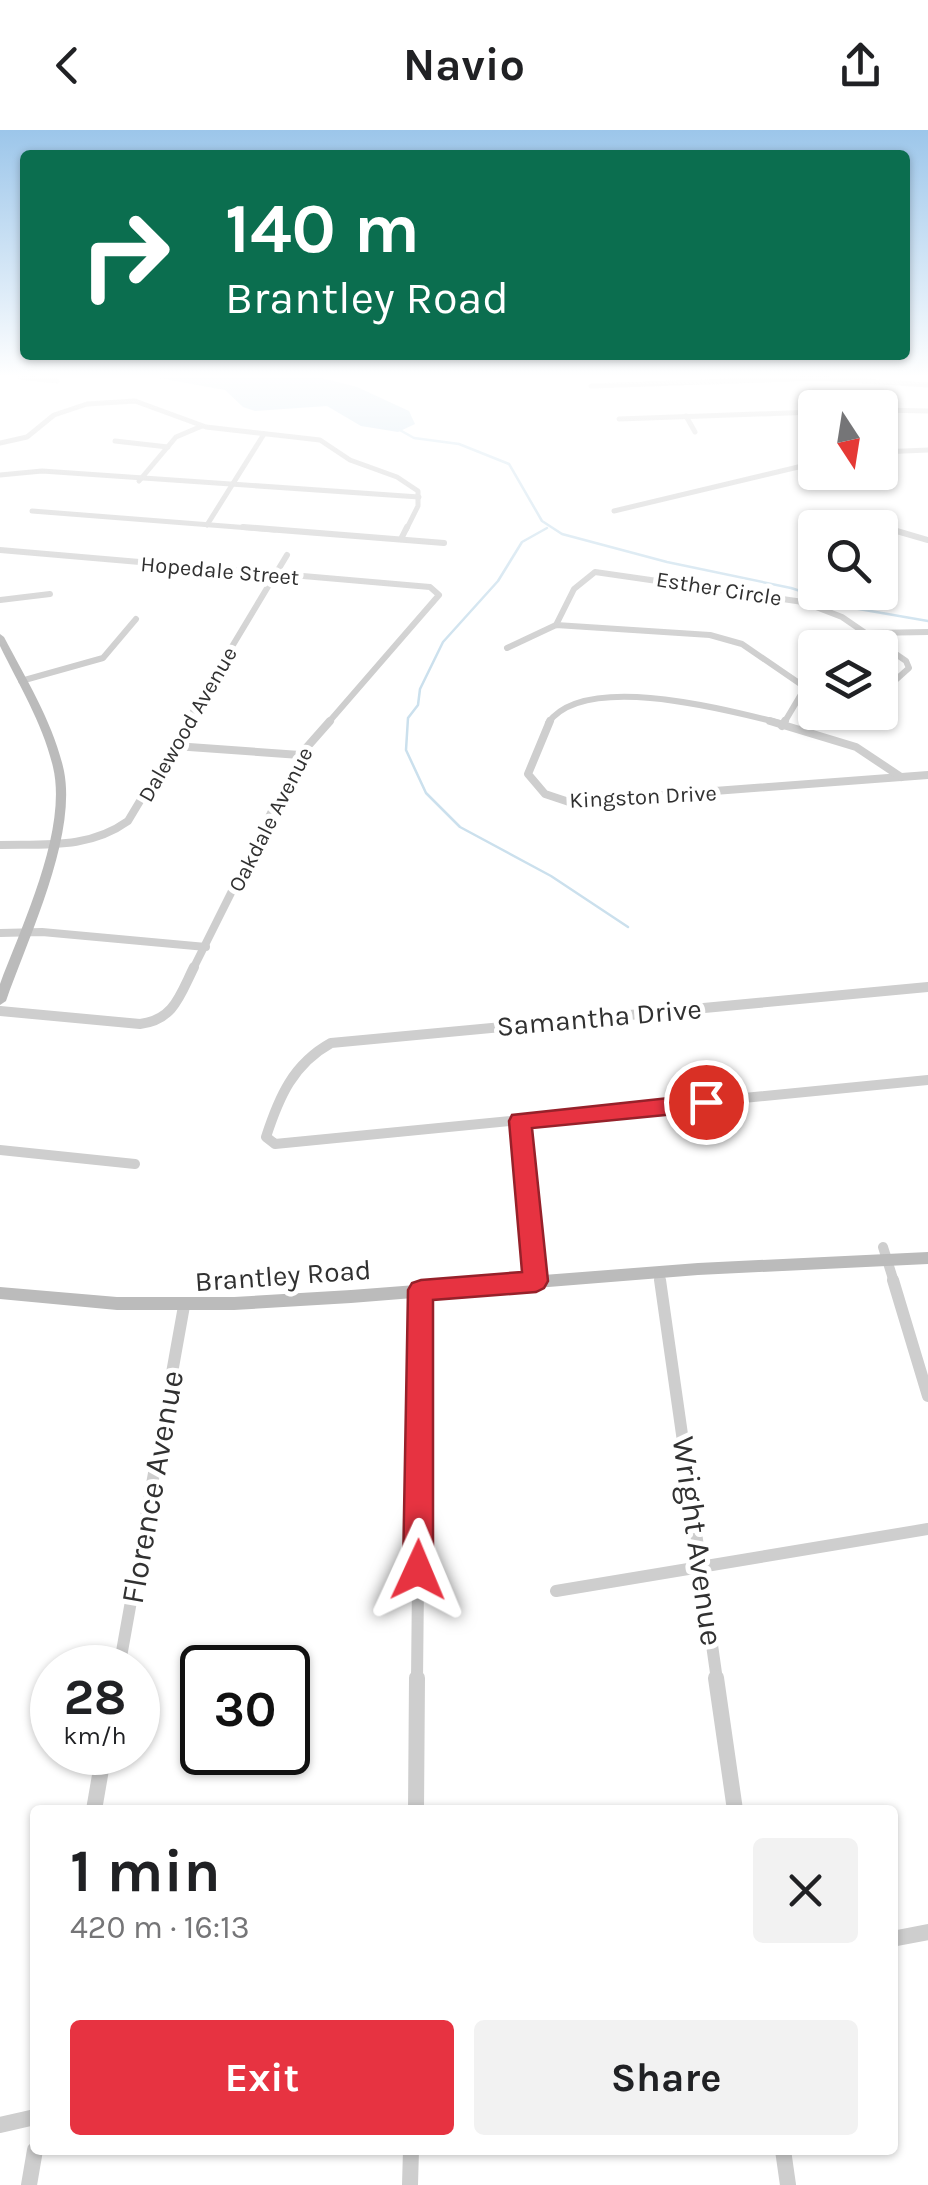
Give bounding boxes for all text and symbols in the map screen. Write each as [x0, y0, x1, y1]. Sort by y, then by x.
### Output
icon: back [40, 38, 95, 93]
icon: share [833, 38, 888, 93]
text: Navio [403, 39, 525, 91]
text: 140 m [225, 188, 420, 270]
icon: right [60, 190, 190, 320]
text: Brantley Road [225, 272, 509, 324]
north arrow [798, 390, 898, 490]
map controls [798, 390, 898, 730]
button: search [798, 510, 898, 610]
street label: Hopedale Street [140, 551, 300, 591]
street label: Esther Circle [654, 566, 783, 612]
button: layers [798, 630, 898, 730]
street label: Dalewood Avenue [133, 642, 243, 807]
street label: Oakdale Avenue [223, 743, 319, 896]
street label: Kingston Drive [569, 780, 717, 814]
street label: Samantha Drive [495, 992, 703, 1043]
pin [664, 1060, 749, 1145]
icon: arrive [679, 1075, 734, 1130]
street label: Brantley Road [194, 1253, 372, 1298]
street label: Florence Avenue [114, 1367, 191, 1607]
street label: Wright Avenue [665, 1434, 731, 1648]
position arrow [366, 1518, 470, 1622]
speed limit sign: 30 [180, 1645, 310, 1775]
text: 28 [64, 1668, 126, 1727]
text: km/h [63, 1721, 127, 1750]
text: 1 min [70, 1836, 221, 1906]
button: close [753, 1838, 858, 1943]
text: 420 m · 16:13 [70, 1909, 250, 1946]
button: Exit [70, 2020, 454, 2135]
button: Share [474, 2020, 858, 2135]

